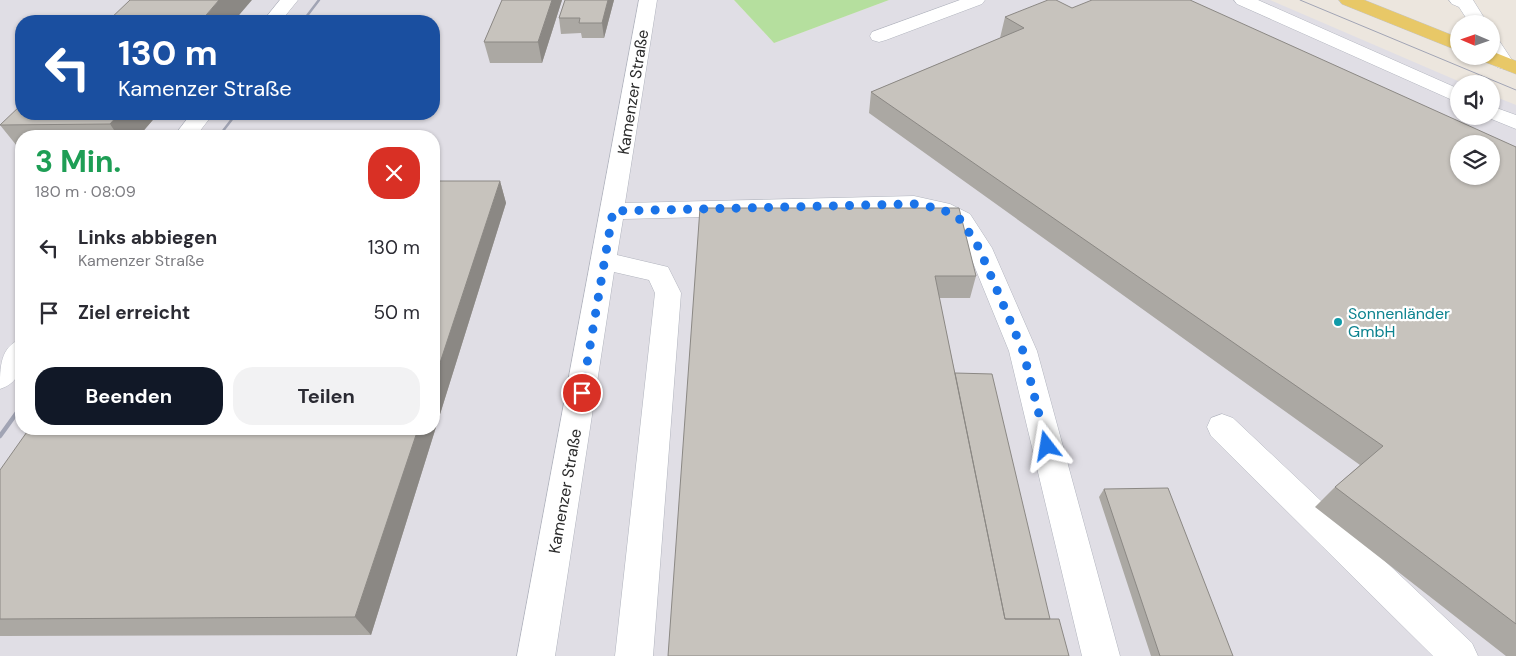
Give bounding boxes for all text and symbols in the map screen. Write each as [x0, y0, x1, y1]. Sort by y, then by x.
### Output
north arrow [1450, 15, 1500, 65]
map controls [1450, 15, 1500, 185]
street label: Kamenzer Straße [613, 28, 653, 156]
text: 130 m [118, 30, 218, 76]
icon: left [35, 35, 100, 100]
text: Kamenzer Straße [118, 74, 292, 103]
button: sound [1450, 75, 1500, 125]
button: layers [1450, 135, 1500, 185]
text: 3 Min. [35, 142, 121, 181]
button: close [368, 147, 420, 199]
text: 180 m · 08:09 [35, 181, 136, 202]
text: Links abbiegen [78, 225, 217, 250]
icon: left [35, 234, 63, 262]
text: 130 m [368, 235, 420, 260]
text: Kamenzer Straße [78, 250, 204, 271]
icon: arrive [35, 299, 63, 327]
text: Ziel erreicht [78, 300, 190, 325]
text: 50 m [373, 300, 420, 325]
place label: Sonnenländer GmbH [1348, 303, 1450, 342]
marker: Sonnenländer GmbH [1332, 316, 1344, 328]
button: Beenden [35, 367, 223, 425]
button: Teilen [233, 367, 420, 425]
pin [561, 372, 603, 414]
icon: arrive [568, 379, 596, 407]
position arrow [1020, 419, 1072, 471]
street label: Kamenzer Straße [544, 427, 586, 555]

